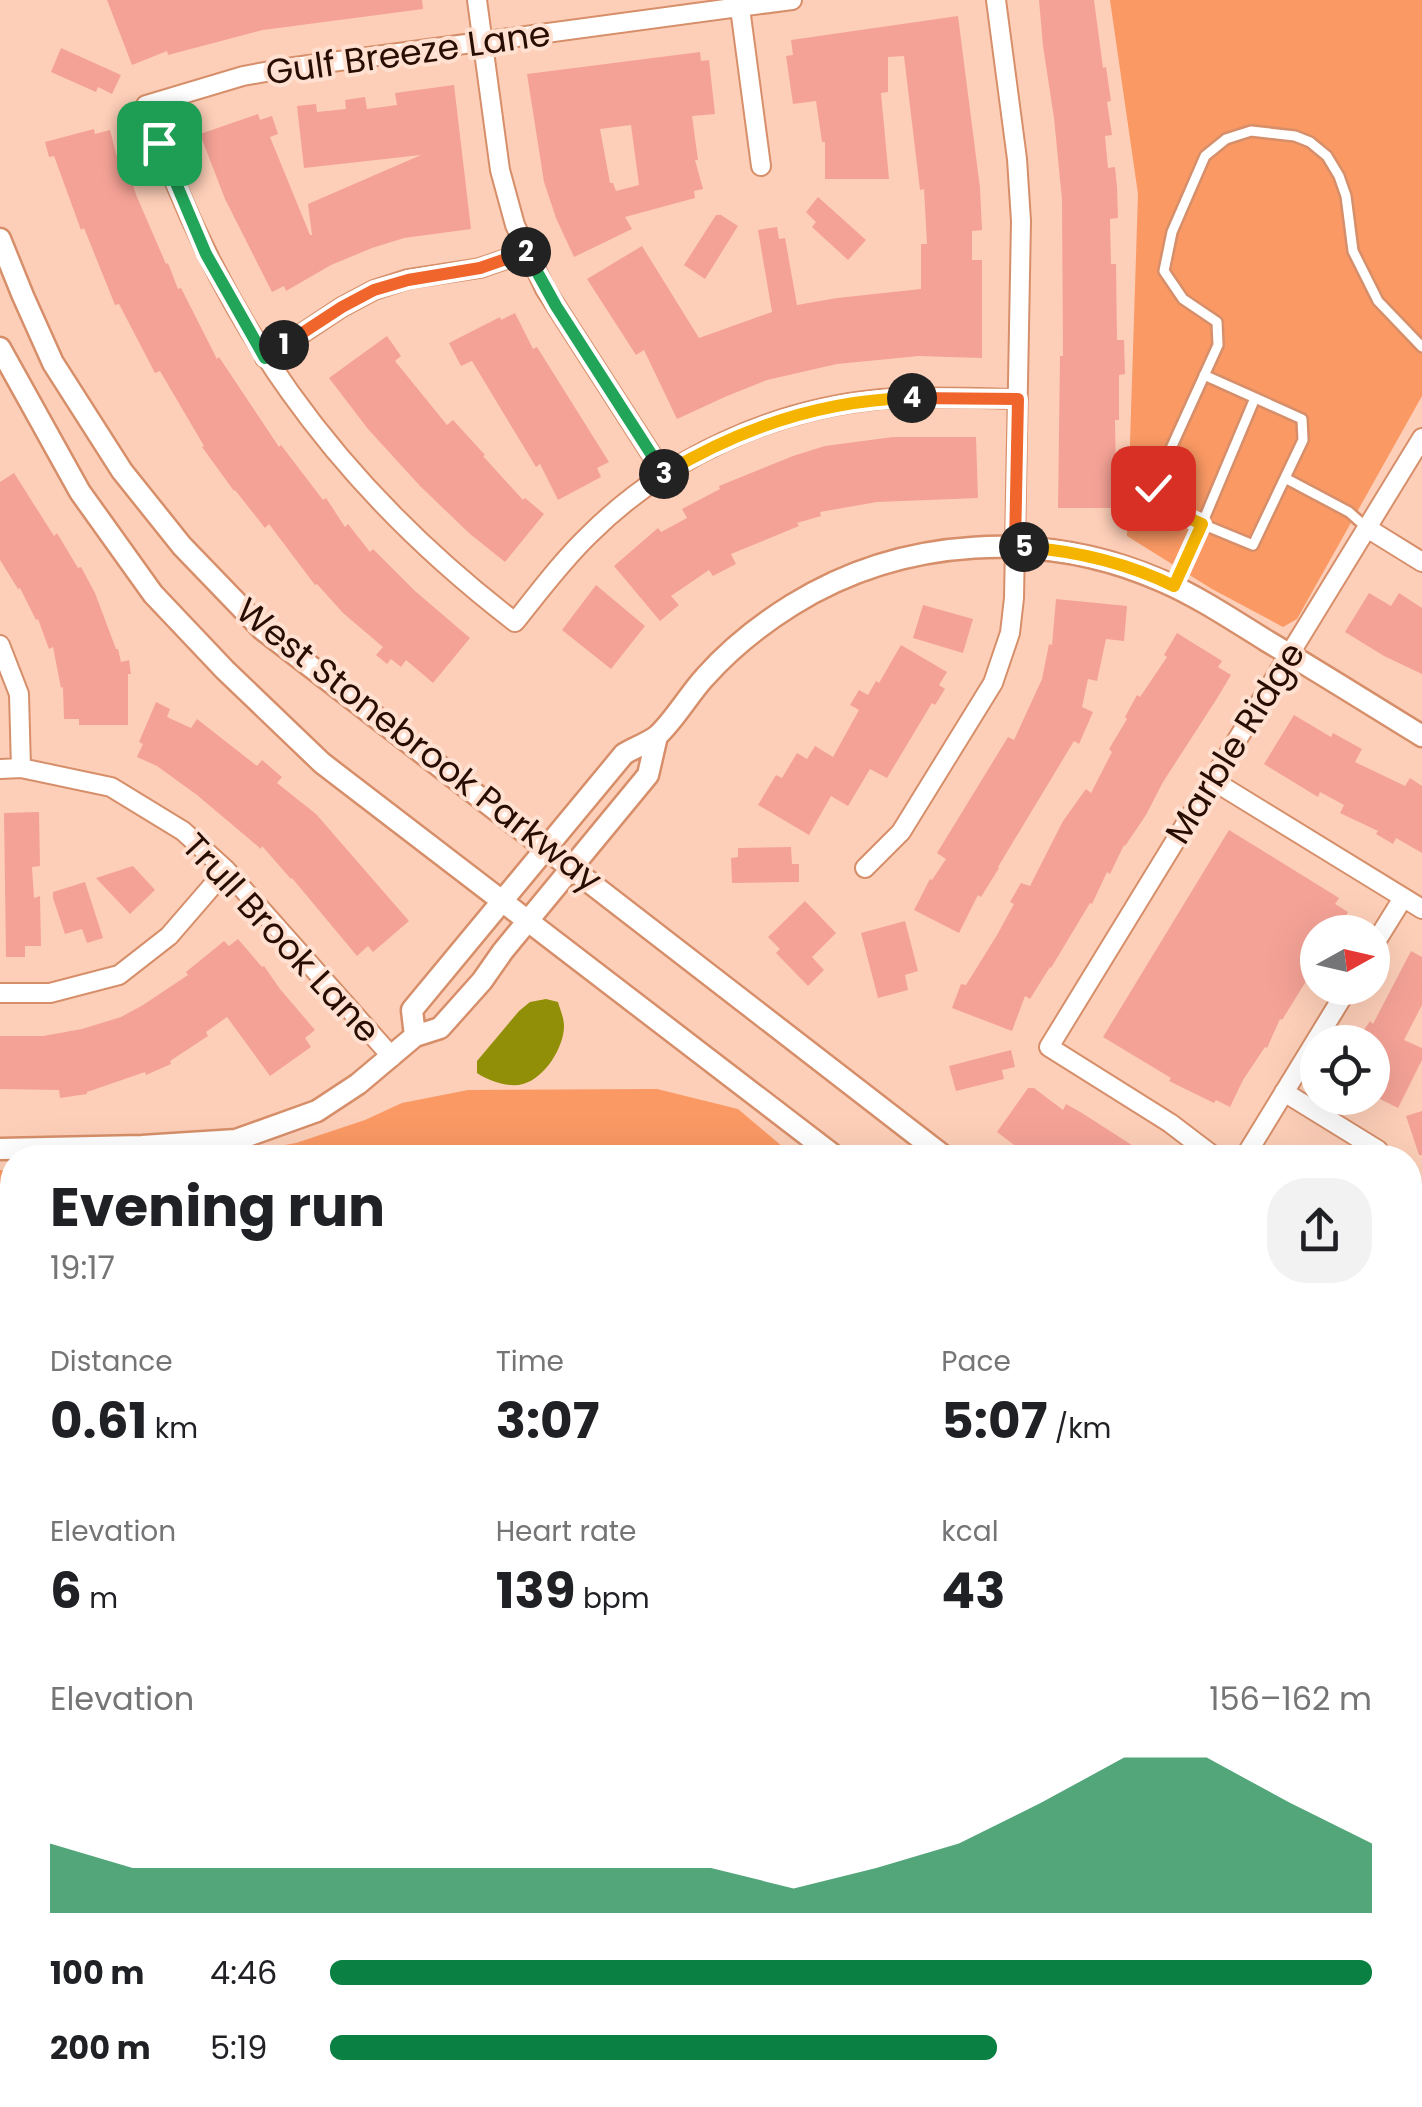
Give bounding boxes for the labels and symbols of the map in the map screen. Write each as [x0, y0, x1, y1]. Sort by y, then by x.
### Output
street label: Gulf Breeze Lane [262, 8, 553, 97]
pin [117, 101, 202, 186]
pin: 2 [501, 227, 551, 277]
pin: 1 [259, 320, 309, 370]
pin: 4 [887, 373, 937, 423]
pin [1111, 446, 1196, 531]
pin: 3 [639, 449, 689, 499]
pin: 5 [999, 522, 1049, 572]
street label: West Stonebrook Parkway [226, 586, 613, 903]
street label: Marble Ridge [1153, 633, 1316, 853]
street label: Trull Brook Lane [171, 822, 392, 1053]
north arrow [1300, 915, 1390, 1005]

